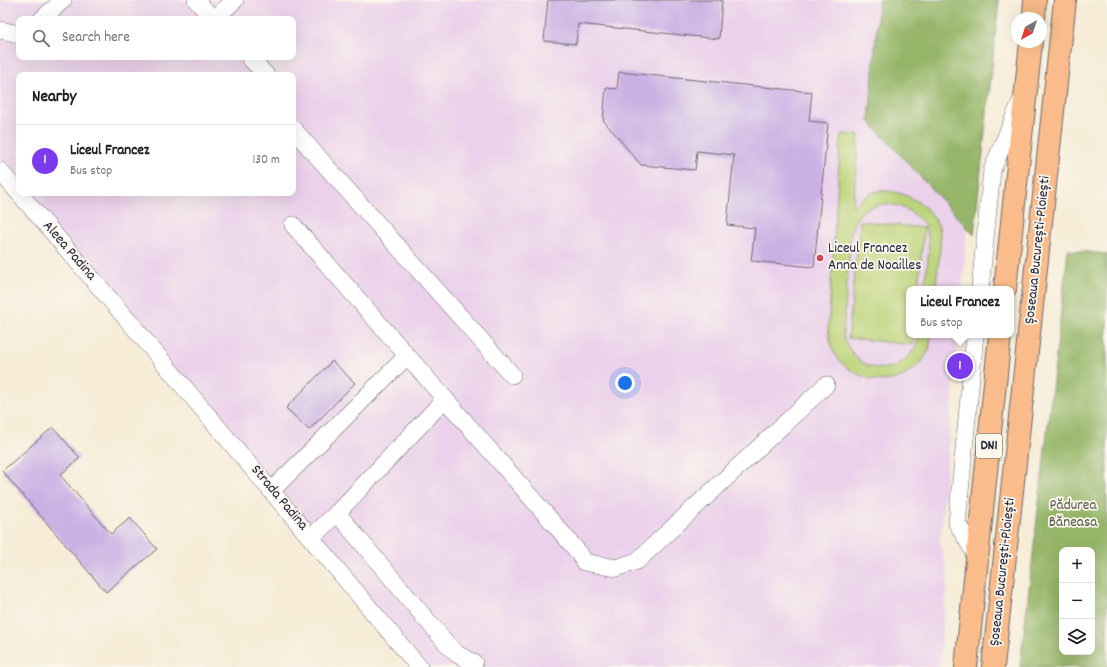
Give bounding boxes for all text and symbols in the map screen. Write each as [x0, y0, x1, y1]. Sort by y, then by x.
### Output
north arrow [1011, 12, 1047, 48]
search box [16, 16, 296, 60]
icon: search [30, 27, 52, 49]
text: Search here [62, 27, 130, 49]
text: Nearby [32, 86, 76, 110]
text: Liceul Francez [70, 140, 150, 162]
text: 1 [44, 151, 46, 170]
text: 130 m [252, 151, 280, 170]
text: Bus stop [70, 162, 112, 181]
street label: Șoseaua București-Ploiești [1019, 175, 1057, 325]
street label: Aleea Padina [37, 216, 102, 286]
place label: Liceul Francez Anna de Noailles [828, 238, 922, 277]
marker: Liceul Francez Anna de Noailles [815, 253, 825, 263]
popup [906, 286, 1014, 338]
text: Liceul Francez [920, 292, 1000, 314]
text: Bus stop [920, 314, 963, 333]
pin: 1 [947, 351, 973, 381]
your location [615, 373, 635, 393]
road number: DN1 [976, 434, 1002, 458]
street label: Strada Padina [245, 460, 314, 536]
park label: Pădurea Băneasa [1049, 495, 1098, 534]
street label: Șoseaua București-Ploiești [984, 497, 1022, 647]
map controls [1059, 547, 1095, 655]
button: + [1059, 547, 1095, 583]
button: − [1059, 583, 1095, 619]
button: layers [1059, 619, 1095, 655]

